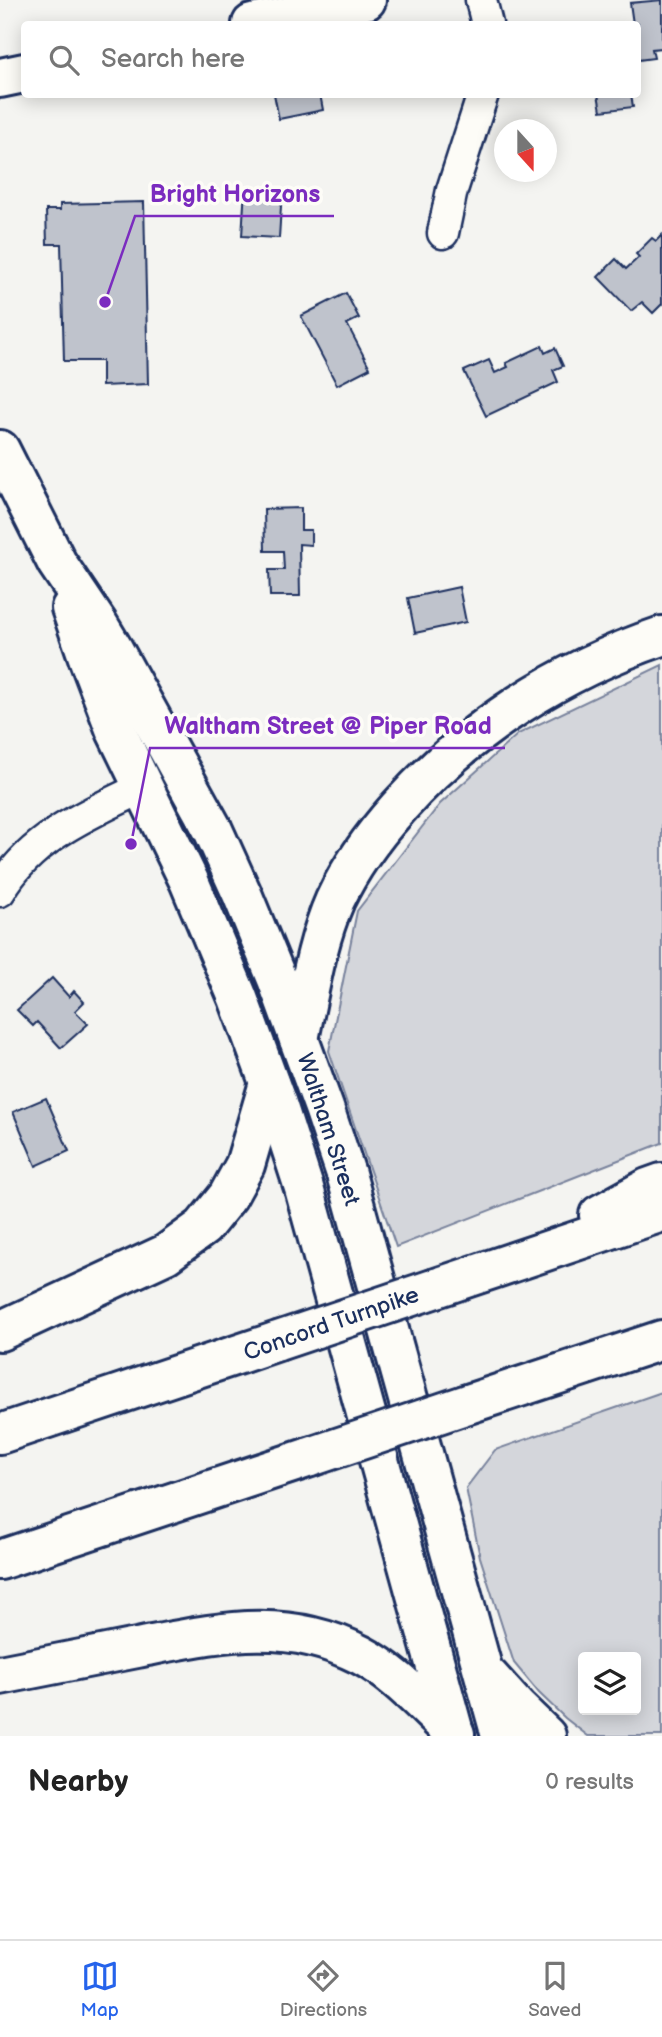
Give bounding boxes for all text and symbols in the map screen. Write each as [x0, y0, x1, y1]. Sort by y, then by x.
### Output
search box [21, 21, 641, 98]
icon: search [45, 41, 83, 79]
text: Search here [101, 44, 245, 75]
north arrow [494, 119, 557, 182]
callout: Bright Horizons [135, 171, 334, 216]
text: Bright Horizons [150, 180, 320, 209]
callout: Waltham Street @ Piper Road [150, 703, 505, 748]
text: Waltham Street @ Piper Road [164, 712, 492, 741]
street label: Waltham Street [290, 1050, 366, 1209]
street label: Concord Turnpike [240, 1281, 423, 1367]
map controls [578, 1652, 641, 1715]
button: layers [578, 1652, 641, 1715]
text: Nearby [28, 1764, 128, 1800]
text: 0 results [545, 1768, 634, 1796]
tab: Map [81, 1957, 119, 2022]
tab: Directions [280, 1957, 367, 2022]
tab: Saved [528, 1957, 581, 2022]

